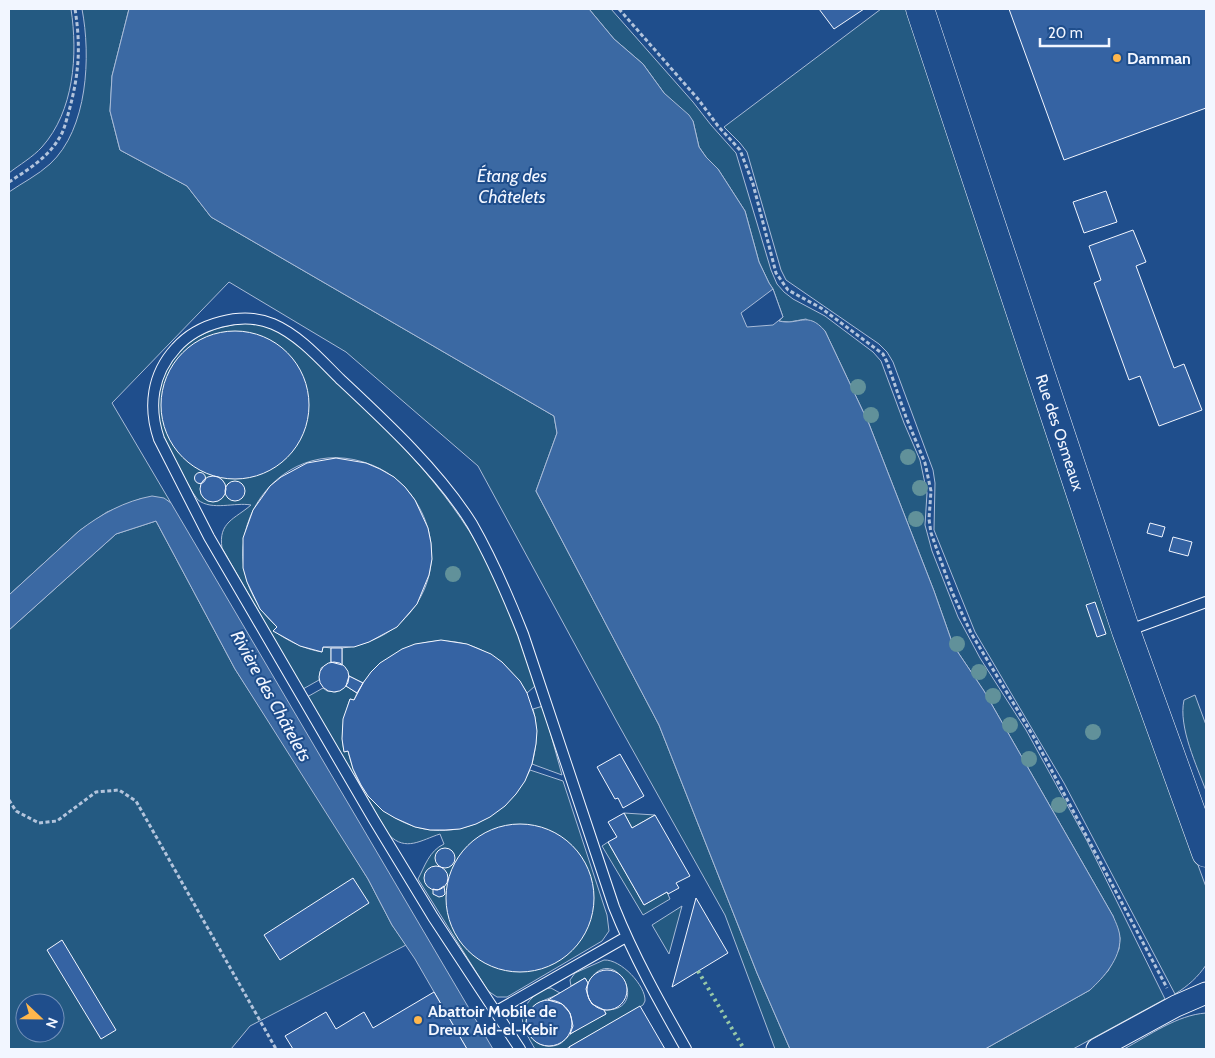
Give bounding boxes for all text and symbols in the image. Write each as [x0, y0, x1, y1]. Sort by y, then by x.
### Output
scale bar [1040, 15, 1109, 47]
text: 20 m [1048, 24, 1083, 42]
place label: Damman [1127, 49, 1191, 68]
marker: Damman [1111, 52, 1123, 64]
water label: Étang des Châtelets [477, 164, 547, 208]
street label: Rue des Osmeaux [1032, 372, 1089, 494]
water label: Rivière des Châtelets [226, 626, 316, 766]
north arrow [15, 993, 65, 1043]
place label: Abattoir Mobile de Dreux Aid-el-Kebir [428, 1002, 559, 1039]
marker: Abattoir Mobile de Dreux Aid-el-Kebir [412, 1014, 424, 1026]
text: N [42, 1015, 62, 1031]

